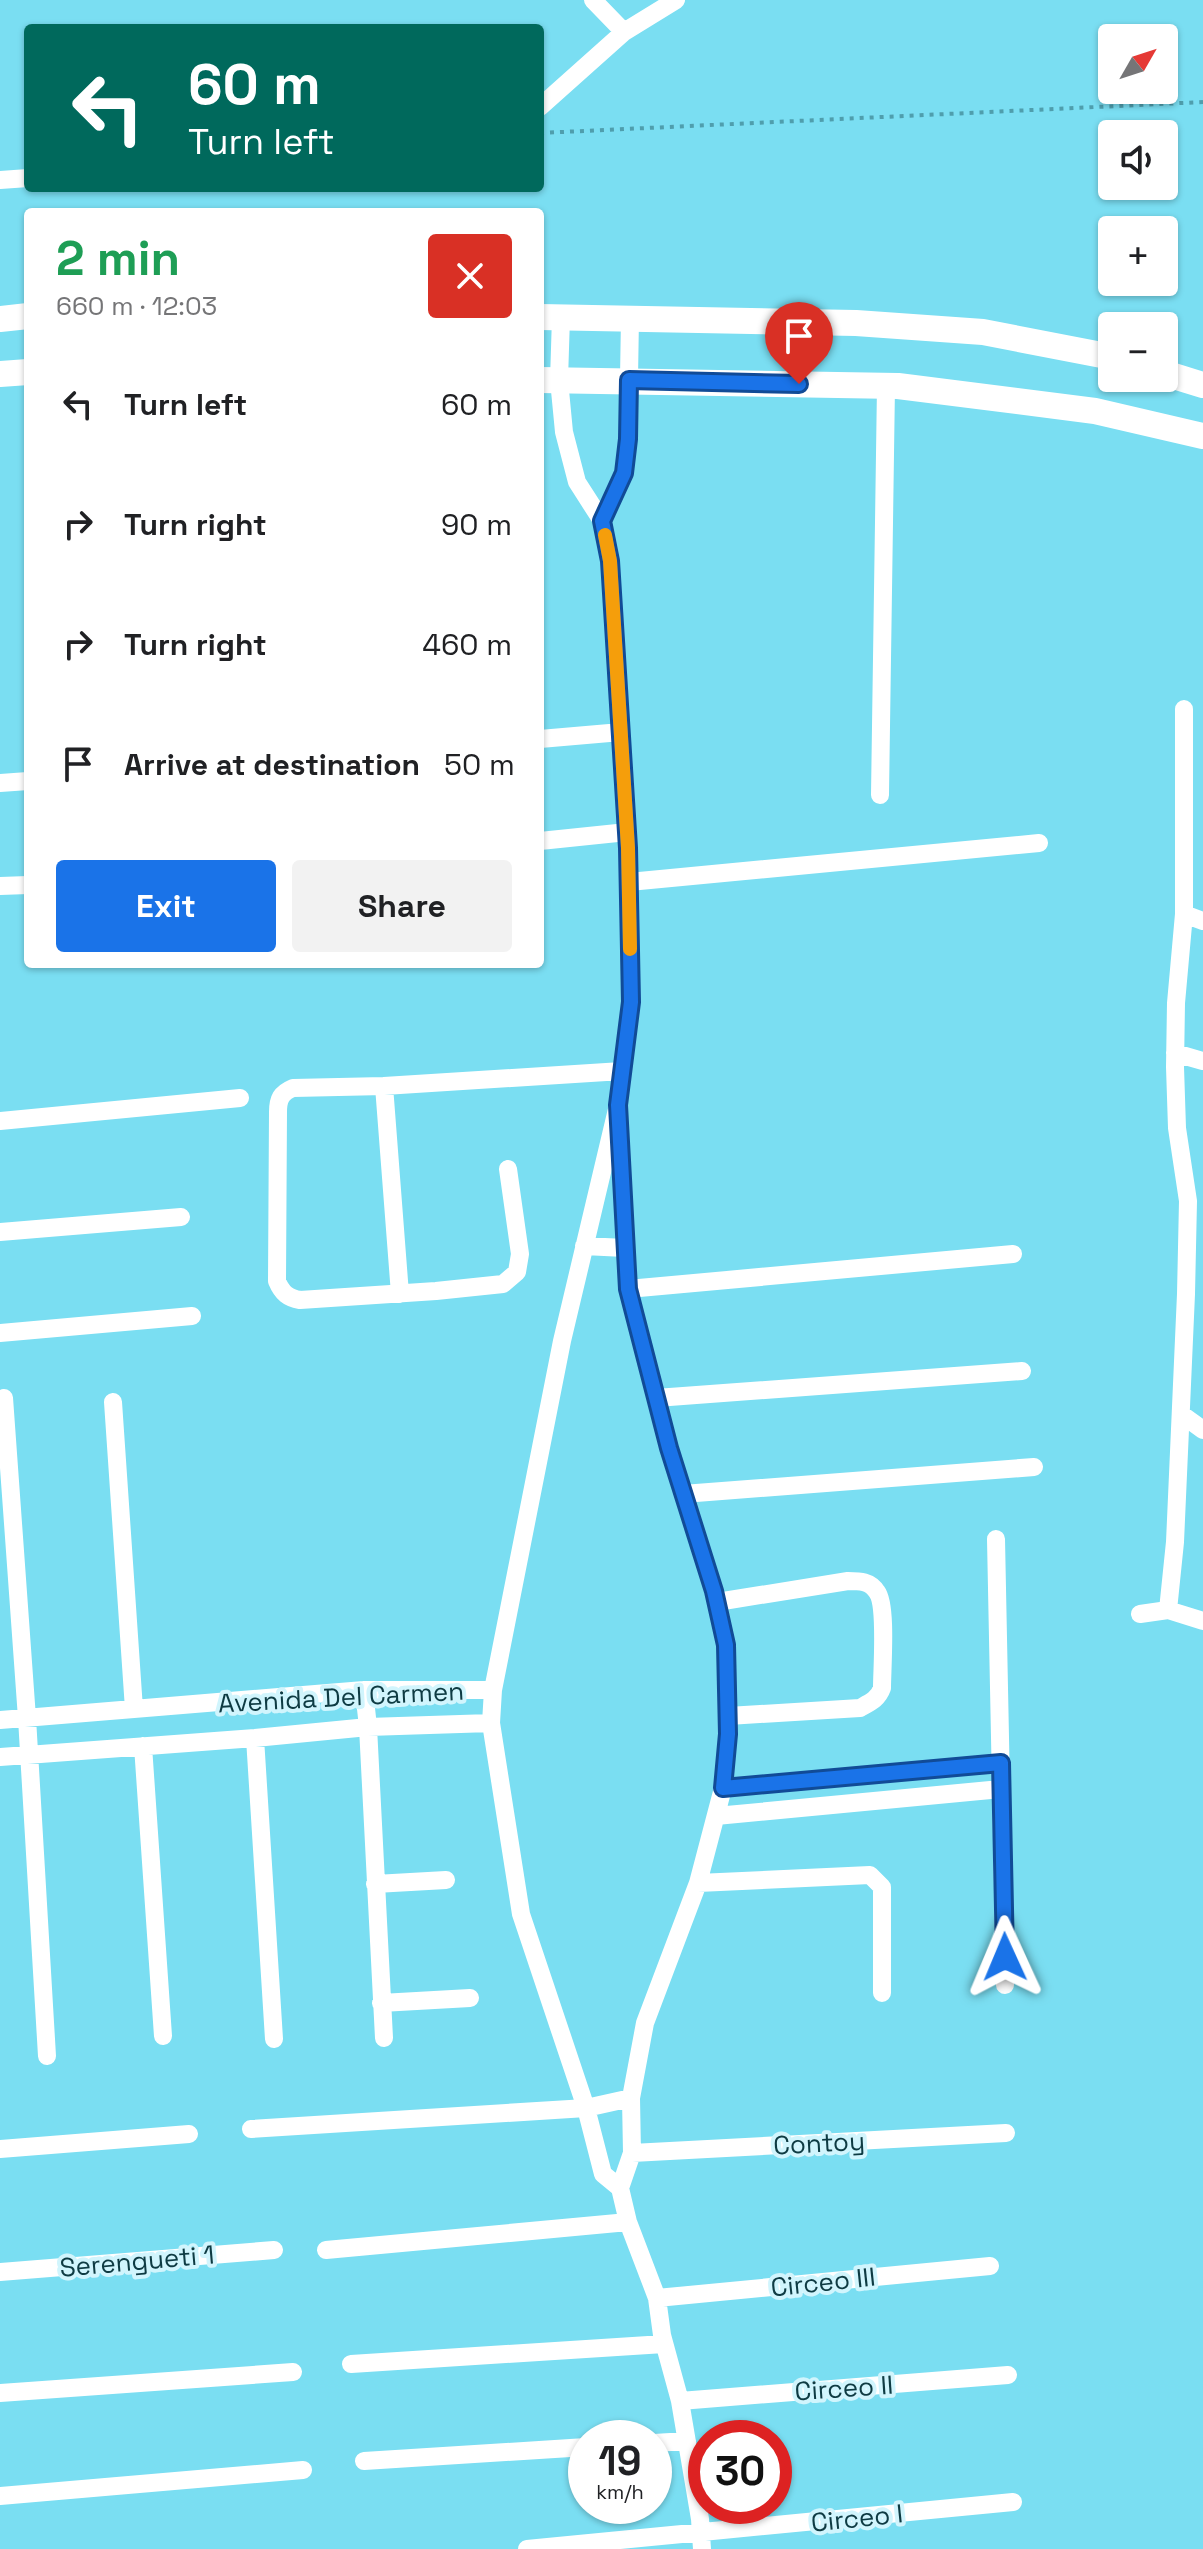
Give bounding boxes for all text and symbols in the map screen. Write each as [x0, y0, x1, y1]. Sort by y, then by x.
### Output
north arrow [1098, 24, 1178, 104]
map controls [1098, 24, 1178, 392]
text: 60 m [188, 49, 321, 120]
icon: left [56, 56, 160, 160]
text: Turn left [188, 119, 335, 165]
button: sound [1098, 120, 1178, 200]
button: + [1098, 216, 1178, 296]
text: 2 min [56, 228, 180, 289]
button: close [428, 234, 512, 318]
text: 660 m · 12:03 [56, 289, 217, 323]
pin [765, 302, 833, 384]
button: − [1098, 312, 1178, 392]
icon: arrive [777, 314, 821, 358]
icon: left [56, 382, 100, 426]
text: Turn left [124, 385, 247, 424]
text: 60 m [441, 385, 512, 424]
icon: right [56, 502, 100, 546]
text: Turn right [124, 505, 267, 544]
text: 90 m [441, 505, 512, 544]
icon: right [56, 622, 100, 666]
text: Turn right [124, 625, 267, 664]
text: 460 m [422, 625, 512, 664]
icon: arrive [56, 742, 100, 786]
text: Arrive at destination [124, 745, 420, 784]
text: 50 m [444, 745, 515, 784]
button: Exit [56, 860, 276, 952]
button: Share [292, 860, 512, 952]
street label: Avenida Del Carmen [217, 1674, 465, 1720]
position arrow [963, 1915, 1047, 1999]
street label: Contoy [772, 2124, 866, 2162]
street label: Serengueti 1 [58, 2237, 216, 2285]
street label: Circeo III [769, 2260, 877, 2304]
street label: Circeo II [794, 2368, 894, 2408]
speed limit sign: 30 [688, 2420, 792, 2524]
text: 19 [599, 2436, 641, 2487]
text: km/h [596, 2479, 644, 2505]
street label: Circeo I [809, 2496, 905, 2540]

